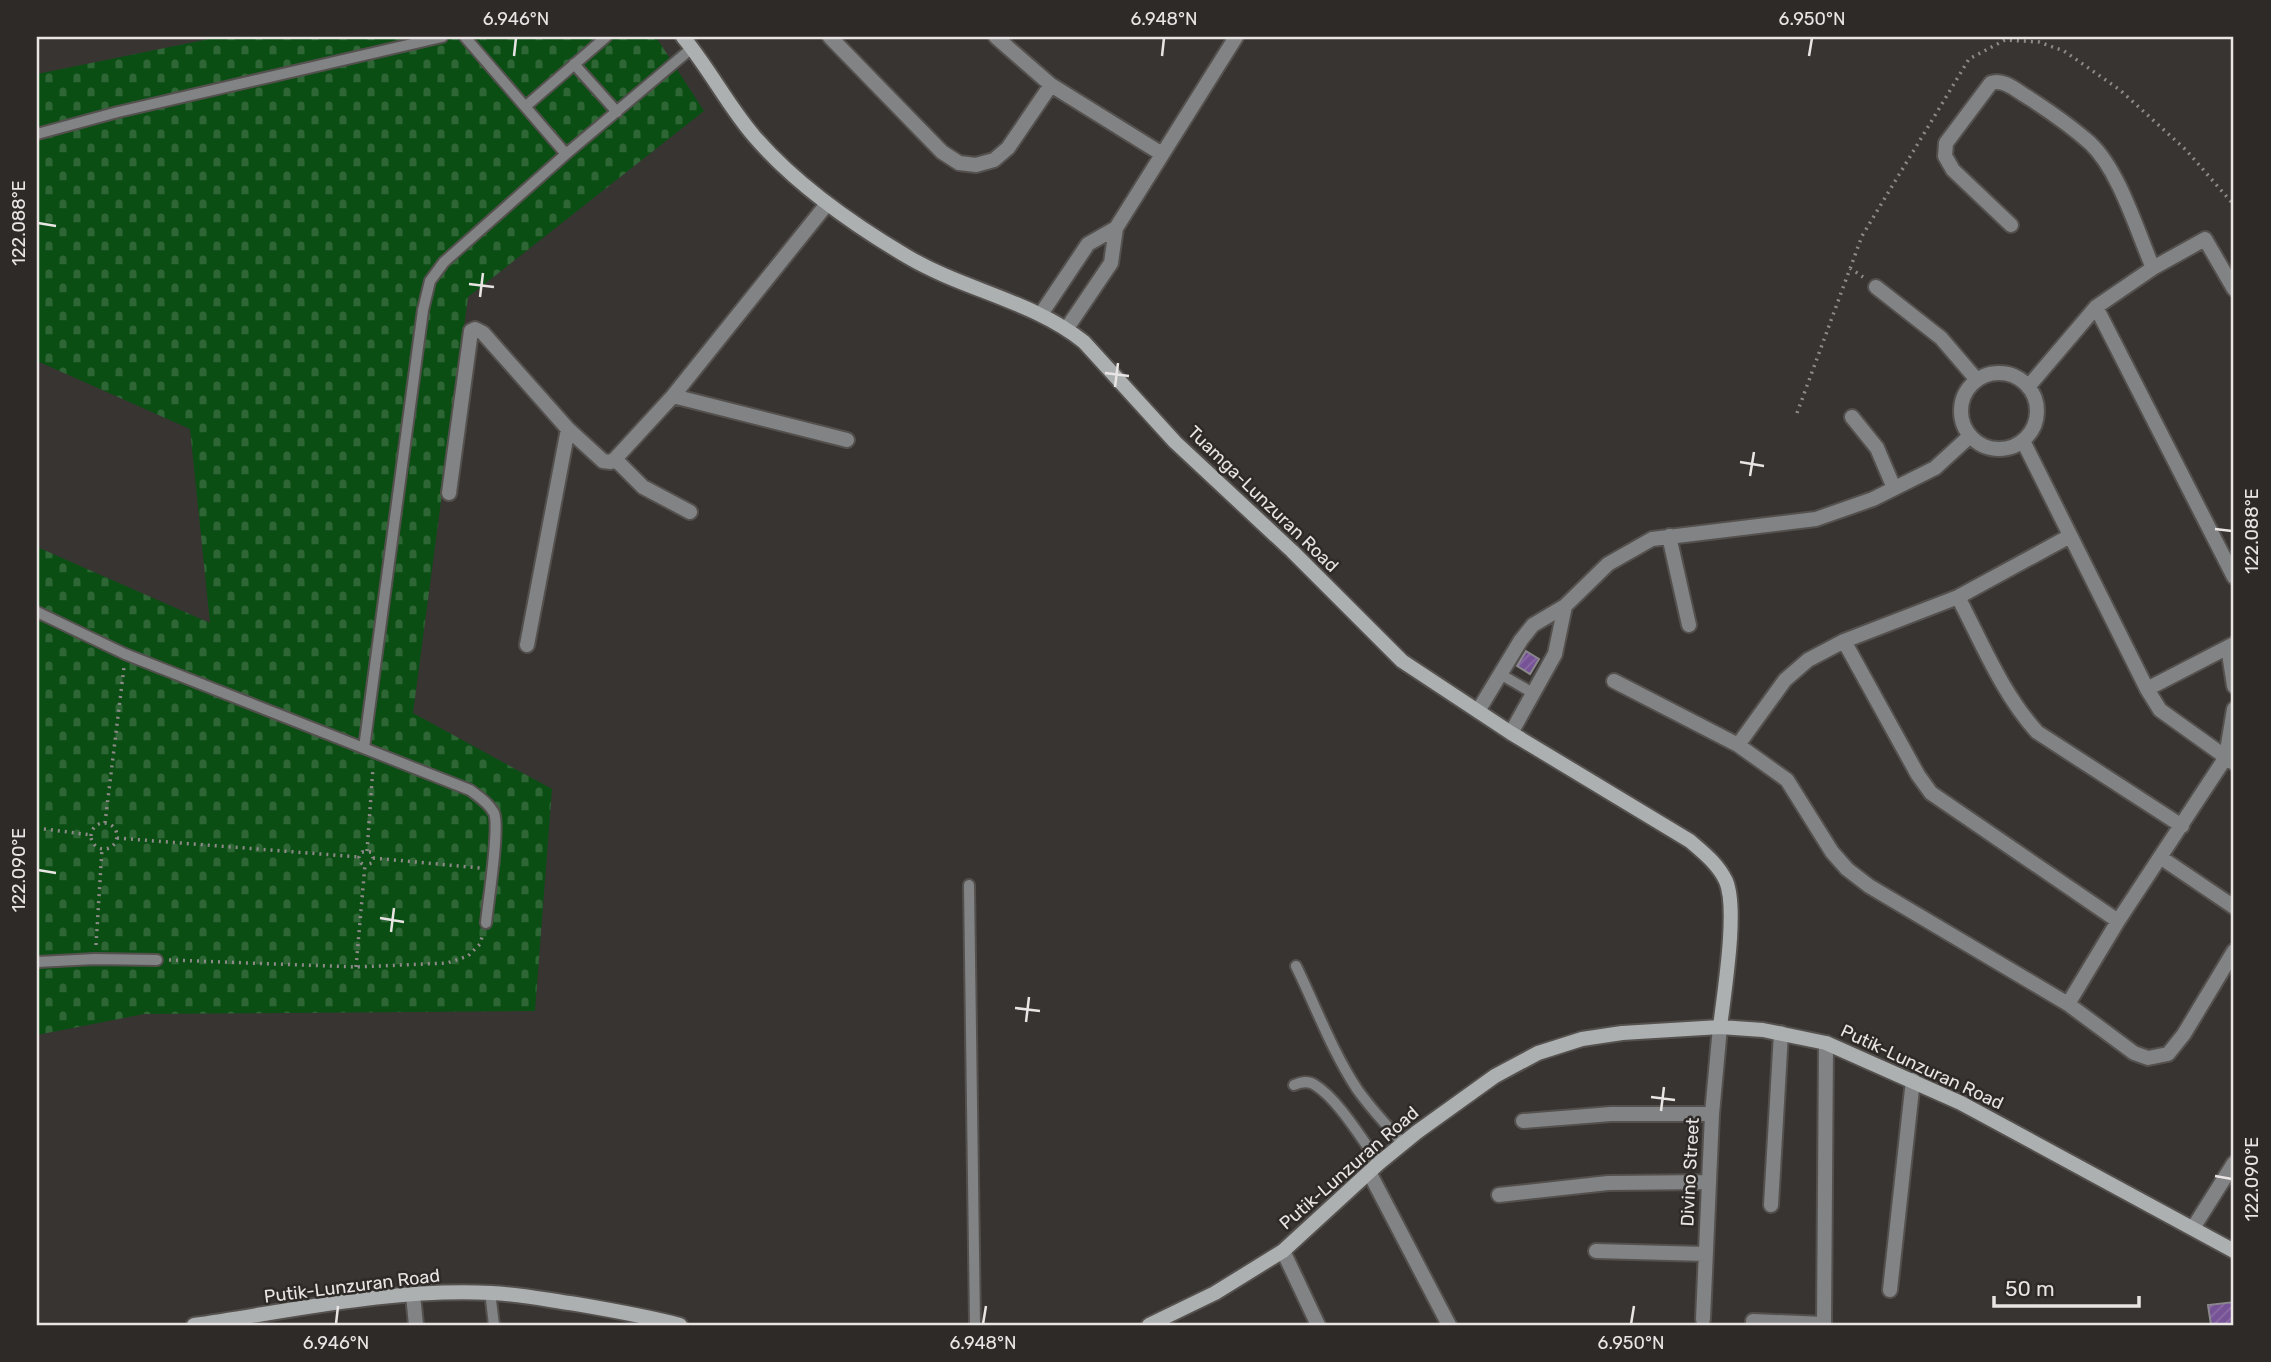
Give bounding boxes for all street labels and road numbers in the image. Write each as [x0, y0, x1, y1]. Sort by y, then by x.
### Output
street label: Tuamga-Lunzuran Road [1183, 421, 1343, 577]
street label: Putik-Lunzuran Road [1837, 1020, 2007, 1114]
street label: Putik-Lunzuran Road [1275, 1102, 1423, 1234]
street label: Divino Street [1676, 1117, 1704, 1227]
street label: Putik-Lunzuran Road [263, 1264, 441, 1308]

